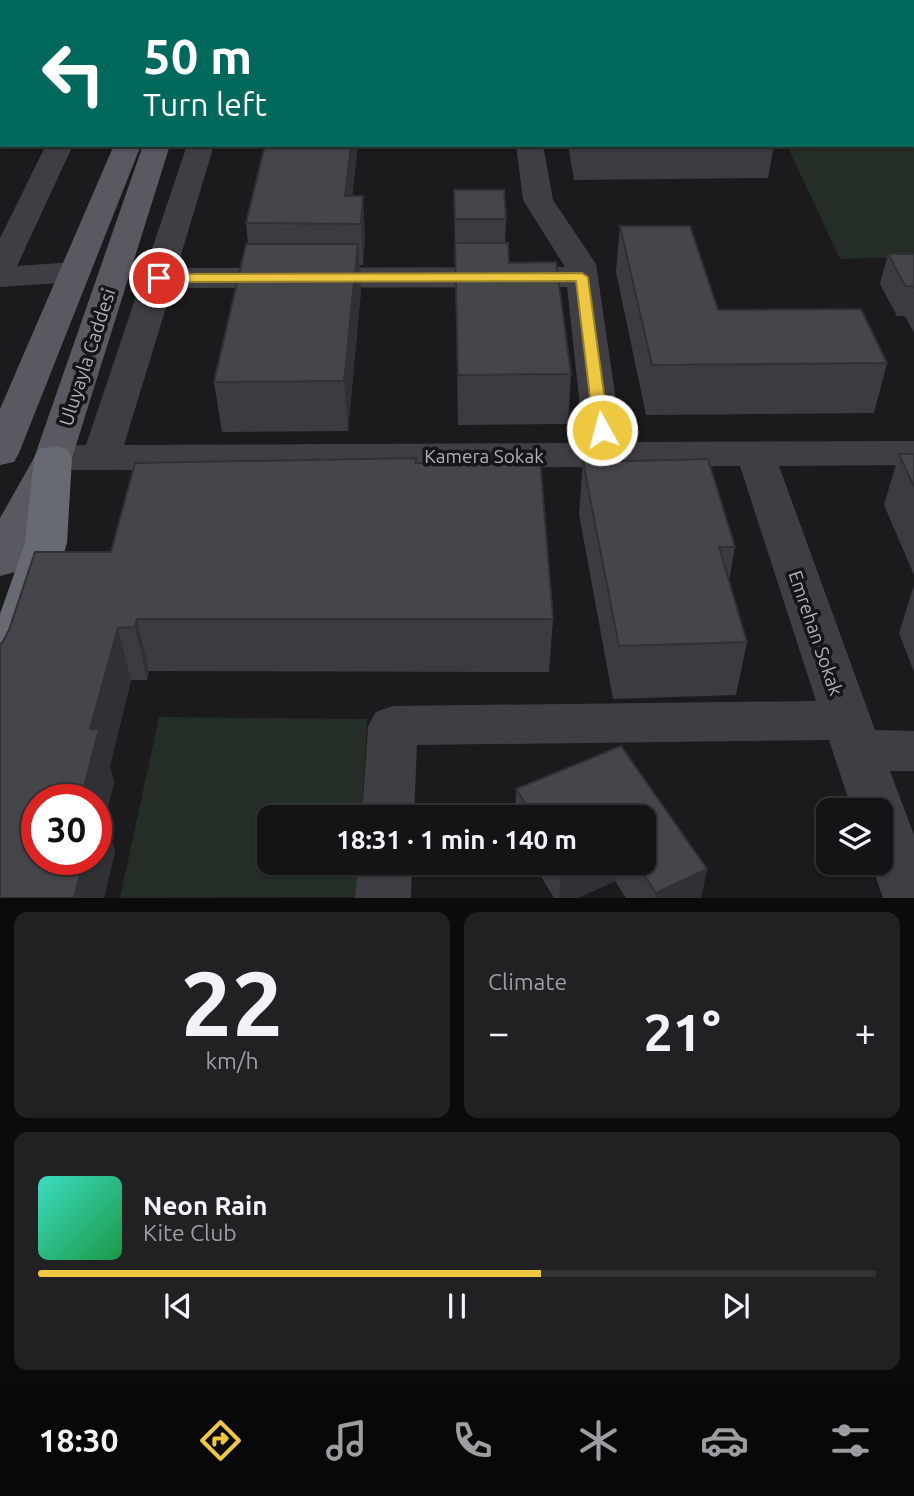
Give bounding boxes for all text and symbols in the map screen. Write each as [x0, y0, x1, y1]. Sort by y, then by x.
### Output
icon: left [28, 28, 119, 119]
text: 50 m [143, 28, 252, 83]
text: Turn left [143, 86, 267, 122]
pin [129, 248, 189, 308]
icon: arrive [140, 259, 178, 297]
street label: Uluyayla Caddesi [54, 286, 120, 428]
position arrow [565, 393, 639, 467]
street label: Kamera Sokak [424, 445, 544, 467]
street label: Emrehan Sokak [784, 568, 848, 699]
speed limit sign: 30 [21, 784, 112, 875]
map controls [816, 798, 893, 875]
button: layers [816, 798, 893, 875]
text: 18:31 · 1 min · 140 m [336, 825, 577, 854]
text: 22 [181, 951, 283, 1053]
text: Climate [488, 969, 567, 994]
text: 21° [643, 1003, 721, 1061]
text: − [488, 1011, 509, 1053]
text: + [855, 1011, 876, 1053]
text: km/h [205, 1048, 259, 1073]
text: Neon Rain [143, 1191, 268, 1220]
text: Kite Club [143, 1220, 237, 1245]
icon: previous [159, 1287, 197, 1325]
icon: pause [438, 1287, 476, 1325]
icon: next [717, 1287, 755, 1325]
icon: directions [196, 1416, 245, 1465]
icon: music [322, 1416, 371, 1465]
icon: phone [448, 1416, 497, 1465]
icon: climate [574, 1416, 623, 1465]
icon: car [700, 1416, 749, 1465]
icon: filters [826, 1416, 875, 1465]
text: 18:30 [39, 1422, 119, 1458]

